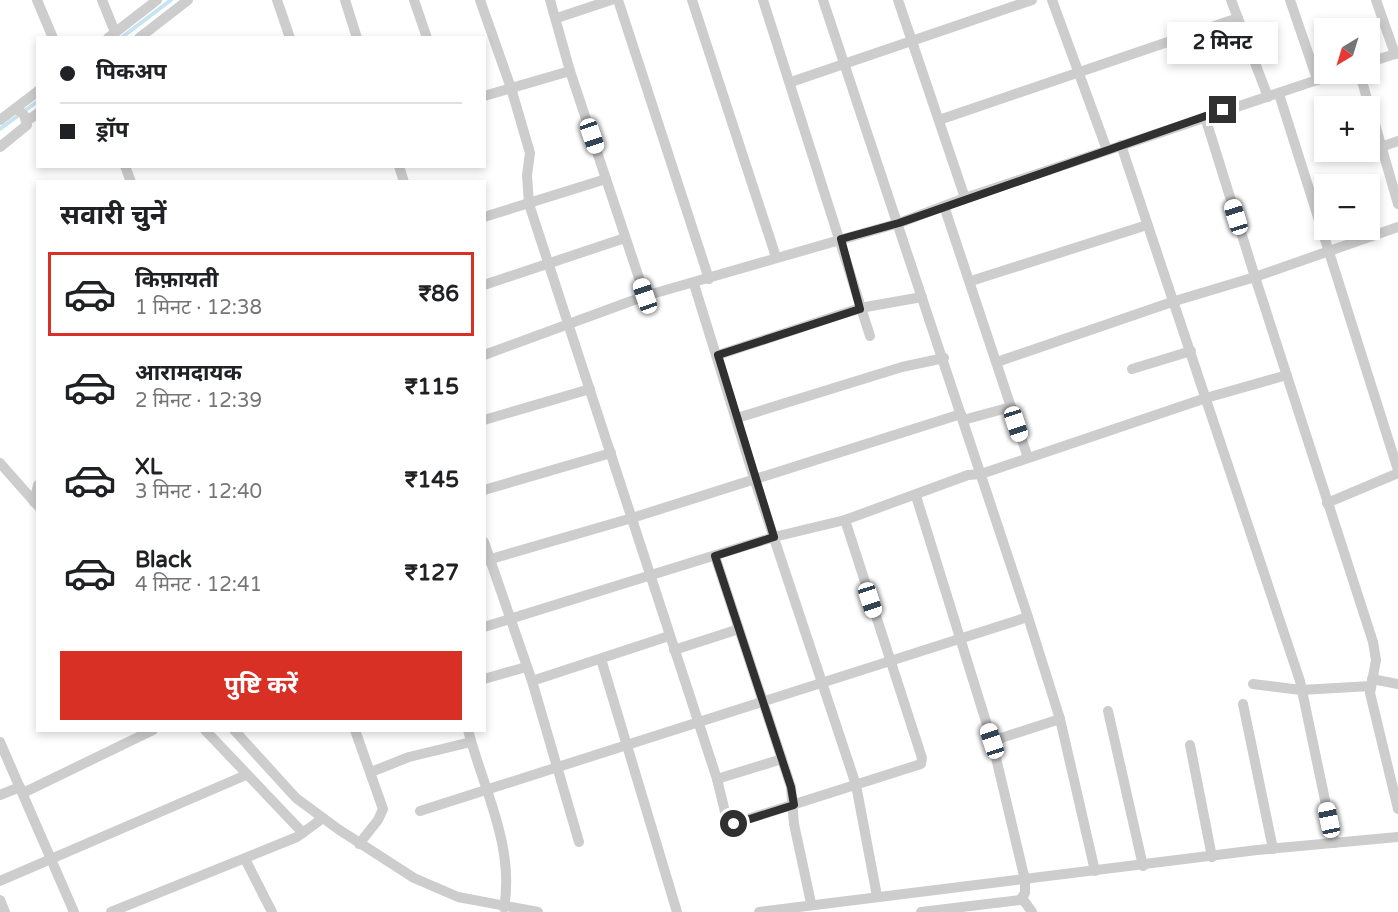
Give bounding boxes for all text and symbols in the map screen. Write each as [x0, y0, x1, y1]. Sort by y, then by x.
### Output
north arrow [1314, 18, 1380, 84]
map controls [1314, 18, 1380, 240]
callout: 2 मिनट [1168, 23, 1278, 65]
text: 2 मिनट [1193, 31, 1252, 55]
text: पिकअप [96, 59, 167, 85]
route end [1209, 96, 1236, 123]
button: + [1314, 96, 1380, 162]
car [578, 116, 606, 156]
text: ड्रॉप [96, 117, 129, 143]
button: − [1314, 174, 1380, 240]
car [1222, 197, 1250, 237]
text: सवारी चुनें [60, 199, 166, 232]
icon: car [63, 267, 117, 321]
text: किफ़ायती [135, 267, 219, 293]
car [631, 276, 659, 316]
text: ₹86 [418, 281, 459, 307]
text: 1 मिनट · 12:38 [135, 296, 262, 320]
icon: car [63, 360, 117, 414]
text: आरामदायक [135, 360, 242, 386]
text: ₹115 [405, 374, 459, 400]
text: 2 मिनट · 12:39 [135, 389, 262, 413]
car [1002, 404, 1030, 444]
icon: car [63, 453, 117, 507]
text: XL [135, 454, 162, 480]
text: ₹145 [405, 467, 459, 493]
text: 3 मिनट · 12:40 [135, 480, 262, 504]
icon: car [63, 546, 117, 600]
text: Black [135, 547, 192, 573]
text: ₹127 [405, 560, 459, 586]
text: 4 मिनट · 12:41 [135, 573, 262, 597]
car [856, 580, 884, 620]
button: पुष्टि करें [60, 651, 462, 720]
car [978, 721, 1006, 761]
car [1316, 801, 1342, 839]
route start [720, 810, 747, 837]

